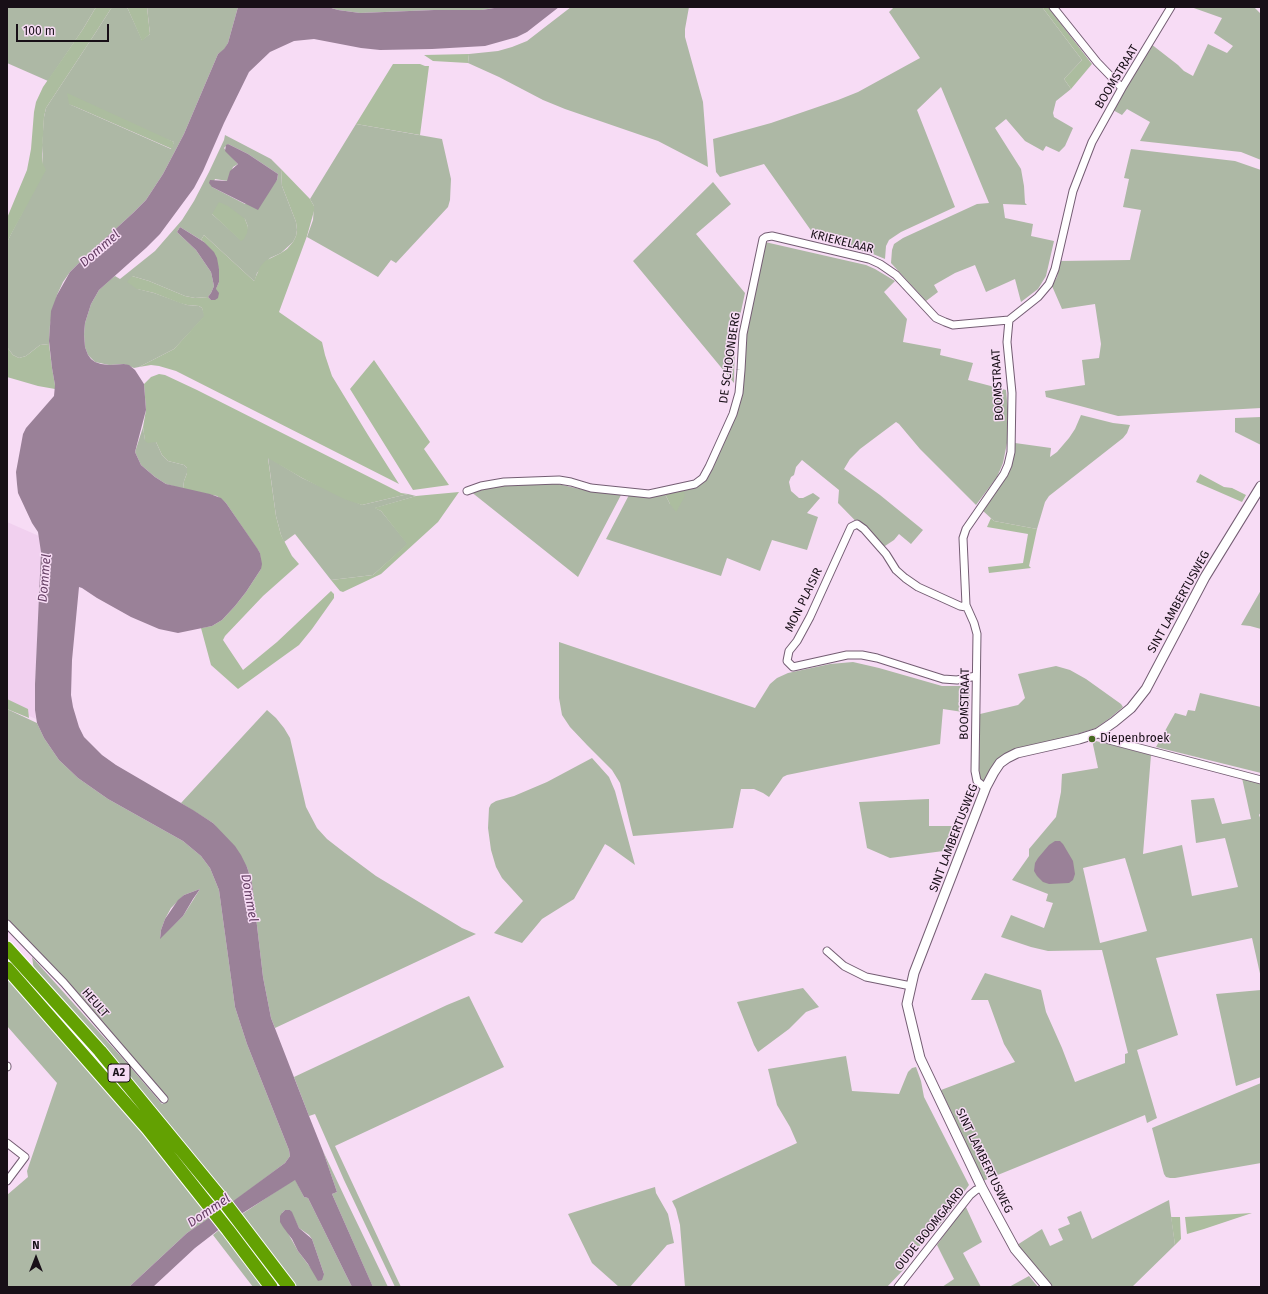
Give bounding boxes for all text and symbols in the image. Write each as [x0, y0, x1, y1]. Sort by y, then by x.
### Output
scale bar [18, 16, 111, 42]
text: 100 m [23, 24, 55, 38]
street label: BOOMSTRAAT [1092, 42, 1142, 112]
water label: Dommel [77, 227, 123, 271]
street label: KRIEKELAAR [809, 227, 875, 257]
street label: DE SCHOONBERG [716, 311, 744, 405]
street label: BOOMSTRAAT [989, 349, 1007, 421]
street label: SINT LAMBERTUSWEG [1145, 548, 1213, 656]
water label: Dommel [35, 553, 55, 603]
street label: MON PLAISIR [782, 566, 826, 634]
street label: BOOMSTRAAT [957, 668, 973, 740]
place label: Diepenbroek [1100, 732, 1169, 746]
marker: Diepenbroek [1087, 734, 1097, 744]
street label: SINT LAMBERTUSWEG [927, 782, 981, 894]
water label: Dommel [237, 873, 261, 923]
street label: HEULT [79, 986, 111, 1020]
road number: A2 [108, 1064, 130, 1082]
street label: SINT LAMBERTUSWEG [952, 1106, 1016, 1216]
street label: OUDE BOOMGAARD [892, 1184, 968, 1274]
water label: Dommel [185, 1191, 233, 1231]
north arrow [16, 1238, 56, 1278]
text: N [32, 1239, 40, 1252]

